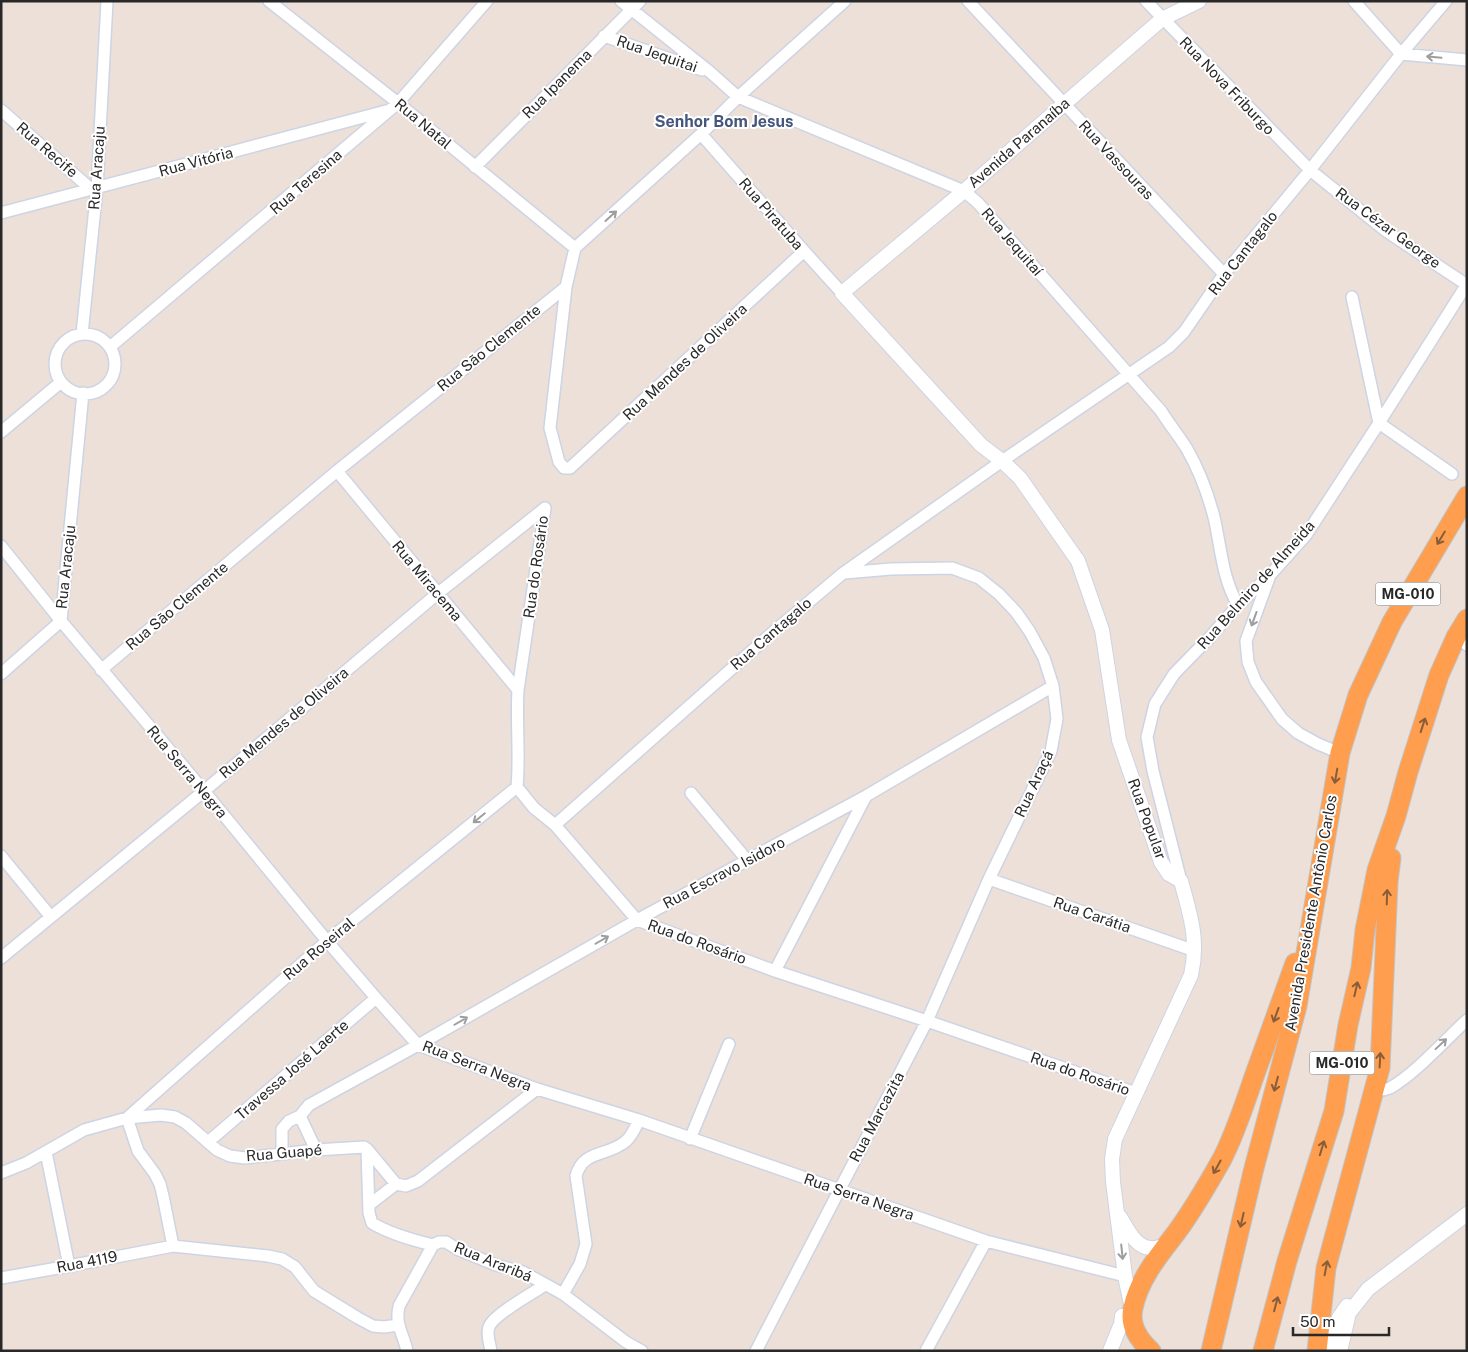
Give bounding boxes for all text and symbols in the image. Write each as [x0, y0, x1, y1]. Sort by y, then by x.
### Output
street label: Rua Jequitai [615, 32, 700, 75]
street label: Rua Nova Friburgo [1176, 33, 1278, 138]
street label: Rua Ipanema [519, 46, 595, 122]
one-way arrow [1426, 52, 1442, 62]
street label: Avenida Paranaíba [965, 94, 1073, 191]
street label: Rua Natal [392, 95, 455, 152]
district label: Senhor Bom Jesus [655, 112, 793, 131]
street label: Rua Vassouras [1075, 117, 1157, 203]
street label: Rua Recife [13, 119, 81, 181]
street label: Rua Aracaju [85, 125, 108, 211]
street label: Rua Vitória [157, 143, 235, 180]
street label: Rua Teresina [266, 146, 345, 217]
street label: Rua Piratuba [736, 174, 807, 253]
street label: Rua Cézar George [1333, 184, 1444, 271]
street label: Rua Jequitaí [978, 204, 1047, 279]
street label: Rua Cantagalo [1205, 207, 1281, 298]
one-way arrow [604, 210, 617, 222]
street label: Rua Mendes de Oliveira [619, 300, 750, 423]
street label: Rua São Clemente [434, 301, 544, 394]
street label: Rua do Rosário [520, 514, 551, 619]
street label: Rua Belmiro de Almeida [1194, 517, 1318, 652]
street label: Rua Aracaju [53, 524, 78, 610]
one-way arrow [1436, 531, 1446, 545]
street label: Rua Miracema [389, 537, 466, 624]
street label: Rua São Clemente [122, 558, 231, 653]
road number: MG-010 [1376, 582, 1440, 606]
street label: Rua Cantagalo [727, 594, 815, 673]
one-way arrow [1249, 611, 1258, 627]
street label: Rua Mendes de Oliveira [216, 664, 352, 782]
one-way arrow [1419, 718, 1428, 734]
street label: Rua Serra Negra [144, 722, 231, 821]
street label: Rua Araçá [1011, 748, 1056, 820]
one-way arrow [1330, 767, 1340, 783]
street label: Rua Popular [1125, 776, 1170, 862]
street label: Avenida Presidente Antônio Carlos [1281, 794, 1340, 1032]
one-way arrow [473, 812, 486, 823]
street label: Rua Escravo Isidoro [660, 833, 788, 912]
one-way arrow [1383, 890, 1392, 906]
street label: Rua Carátia [1051, 893, 1133, 936]
street label: Rua Roseiral [280, 914, 358, 983]
street label: Rua do Rosário [646, 916, 749, 967]
one-way arrow [594, 935, 609, 945]
one-way arrow [1352, 982, 1361, 998]
one-way arrow [1271, 1007, 1280, 1022]
one-way arrow [453, 1015, 467, 1025]
street label: Travessa José Laerte [232, 1016, 352, 1123]
street label: Rua Serra Negra [420, 1037, 534, 1094]
one-way arrow [1435, 1038, 1448, 1050]
street label: Rua do Rosário [1028, 1049, 1132, 1098]
road number: MG-010 [1310, 1052, 1374, 1074]
one-way arrow [1376, 1052, 1385, 1068]
street label: Rua Marcazita [846, 1069, 907, 1165]
one-way arrow [1271, 1075, 1281, 1091]
one-way arrow [1318, 1140, 1328, 1156]
street label: Rua Guapé [245, 1141, 323, 1164]
one-way arrow [1212, 1159, 1222, 1173]
street label: Rua Serra Negra [802, 1170, 917, 1223]
one-way arrow [1237, 1211, 1246, 1227]
street label: Rua Araribá [452, 1238, 534, 1285]
one-way arrow [1117, 1244, 1127, 1260]
street label: Rua 4119 [55, 1247, 119, 1276]
one-way arrow [1322, 1260, 1332, 1276]
one-way arrow [1271, 1296, 1281, 1312]
scale bar [1293, 1304, 1389, 1336]
text: 50 m [1300, 1313, 1335, 1330]

